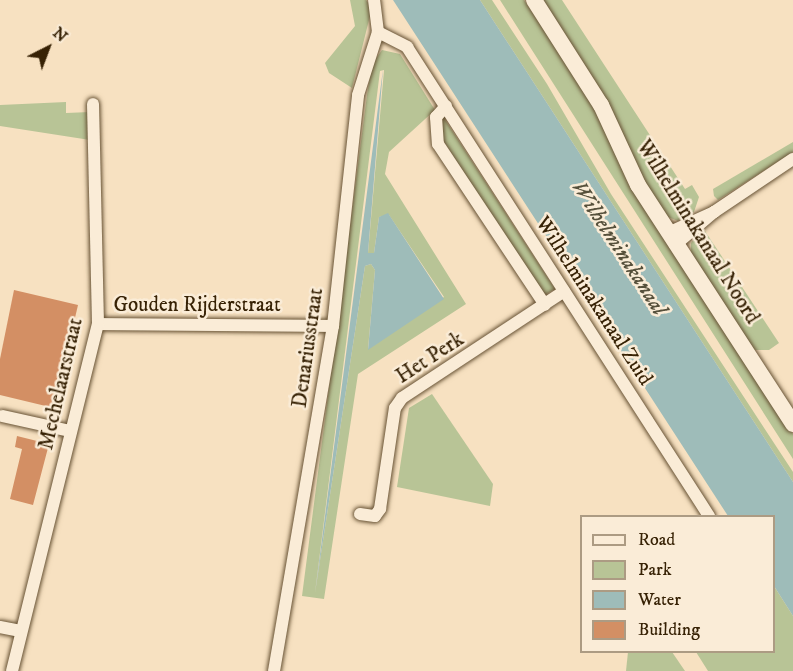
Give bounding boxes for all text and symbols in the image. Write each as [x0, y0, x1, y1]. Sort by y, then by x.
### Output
north arrow [18, 18, 78, 78]
text: N [48, 23, 72, 46]
street label: Wilhelminakanaal Noord [631, 135, 765, 329]
water label: Wilhelminakanaal [566, 176, 672, 320]
street label: Wilhelminakanaal Zuid [530, 212, 658, 390]
street label: Denariusstraat [287, 286, 329, 410]
street label: Gouden Rijderstraat [113, 292, 281, 318]
street label: Mechelaarstraat [34, 316, 88, 452]
street label: Het Perk [391, 327, 469, 389]
legend [580, 515, 775, 653]
text: Road [638, 529, 675, 551]
text: Park [638, 559, 672, 581]
text: Water [638, 589, 681, 611]
text: Building [638, 619, 700, 641]

